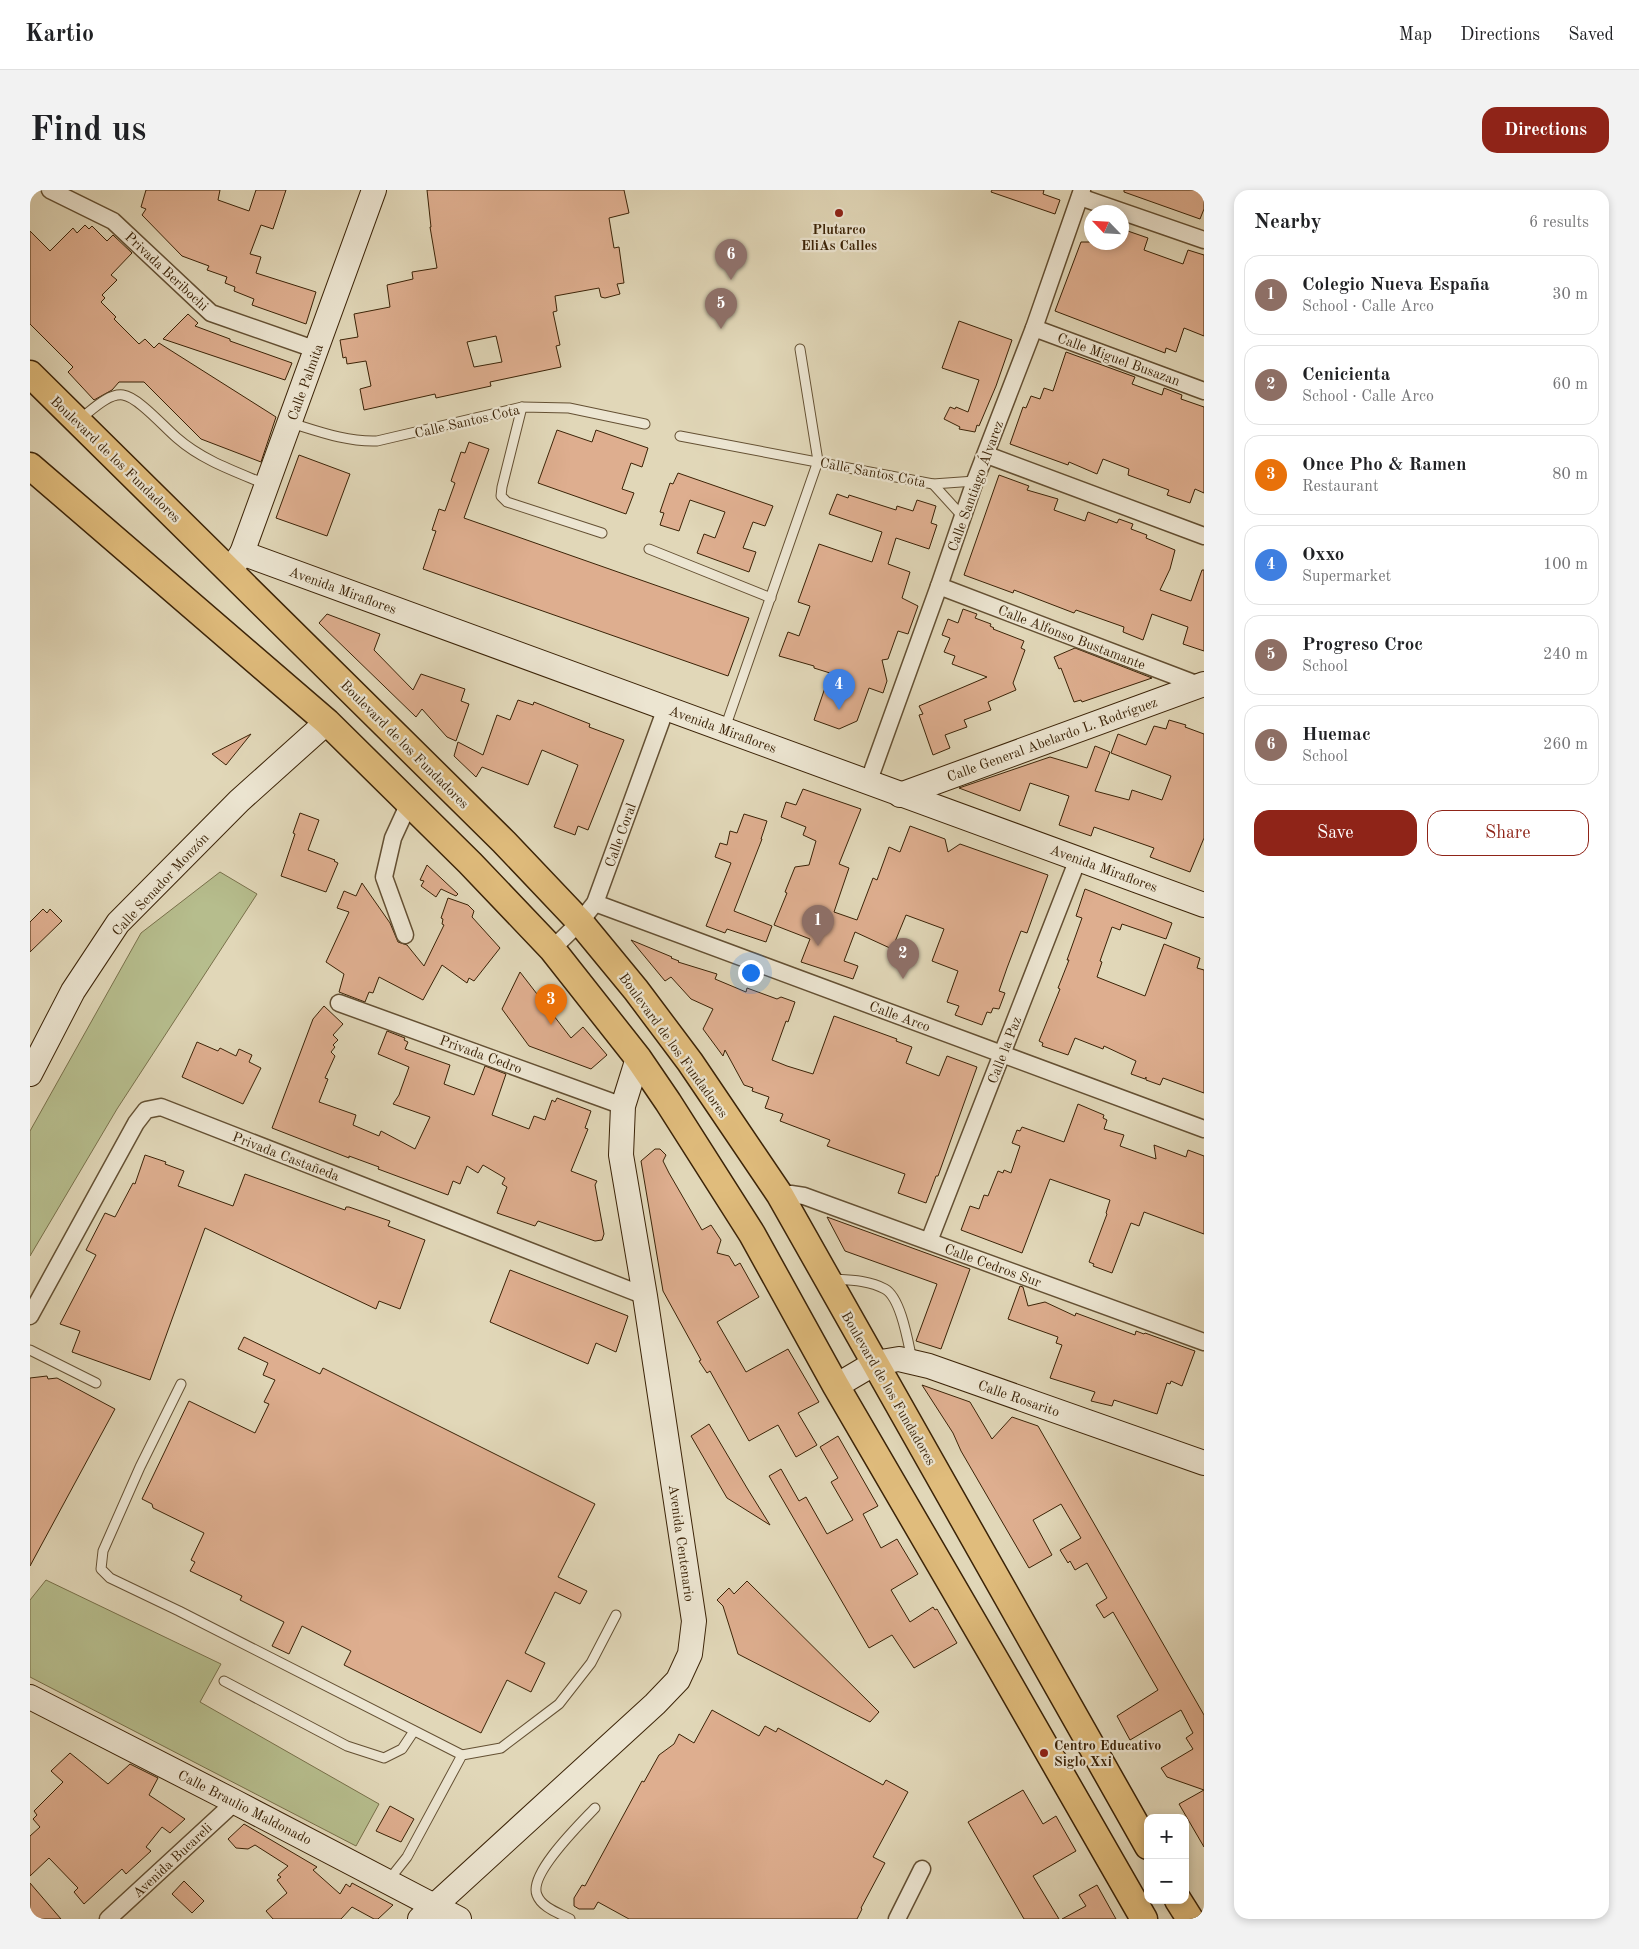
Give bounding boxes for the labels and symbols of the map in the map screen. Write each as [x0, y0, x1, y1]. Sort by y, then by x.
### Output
north arrow [1084, 205, 1129, 250]
marker: Plutarco EliAs Calles [833, 207, 845, 219]
place label: Plutarco EliAs Calles [801, 223, 877, 253]
street label: Privada Beribochi [122, 230, 211, 314]
pin: 6 [715, 239, 747, 280]
pin: 5 [705, 288, 737, 329]
street label: Calle Miguel Busazan [1055, 331, 1182, 389]
street label: Calle Palmita [286, 342, 326, 423]
street label: Boulevard de los Fundadores [48, 394, 183, 525]
street label: Calle Santos Cota [413, 403, 521, 441]
street label: Calle Santiago Álvarez [943, 418, 1006, 554]
street label: Calle Santos Cota [819, 456, 927, 490]
street label: Avenida Miraflores [287, 565, 398, 617]
street label: Calle Alfonso Bustamante [996, 603, 1147, 673]
pin: 4 [823, 669, 855, 710]
street label: Boulevard de los Fundadores [338, 678, 471, 811]
street label: Calle General Abelardo L. Rodríguez [945, 695, 1159, 785]
street label: Avenida Miraflores [667, 704, 778, 756]
street label: Calle Coral [603, 801, 639, 869]
street label: Calle Senador Monzón [110, 830, 212, 939]
street label: Avenida Miraflores [1048, 843, 1159, 895]
pin: 1 [802, 905, 834, 946]
pin: 2 [887, 938, 919, 979]
your location [738, 960, 764, 986]
street label: Boulevard de los Fundadores [616, 971, 730, 1120]
pin: 3 [535, 984, 567, 1025]
street label: Calle Arco [867, 999, 932, 1034]
street label: Calle la Paz [986, 1015, 1024, 1086]
street label: Privada Cedro [437, 1034, 524, 1076]
street label: Privada Castañeda [230, 1130, 341, 1184]
street label: Calle Cedros Sur [942, 1242, 1043, 1290]
street label: Boulevard de los Fundadores [838, 1309, 938, 1468]
street label: Calle Rosarito [976, 1378, 1061, 1420]
street label: Avenida Centenario [666, 1484, 696, 1603]
place label: Centro Educativo Siglo Xxi [1054, 1739, 1161, 1769]
marker: Centro Educativo Siglo Xxi [1038, 1747, 1050, 1759]
street label: Calle Braulio Maldonado [176, 1768, 314, 1848]
street label: Avenida Bucareli [130, 1821, 215, 1901]

